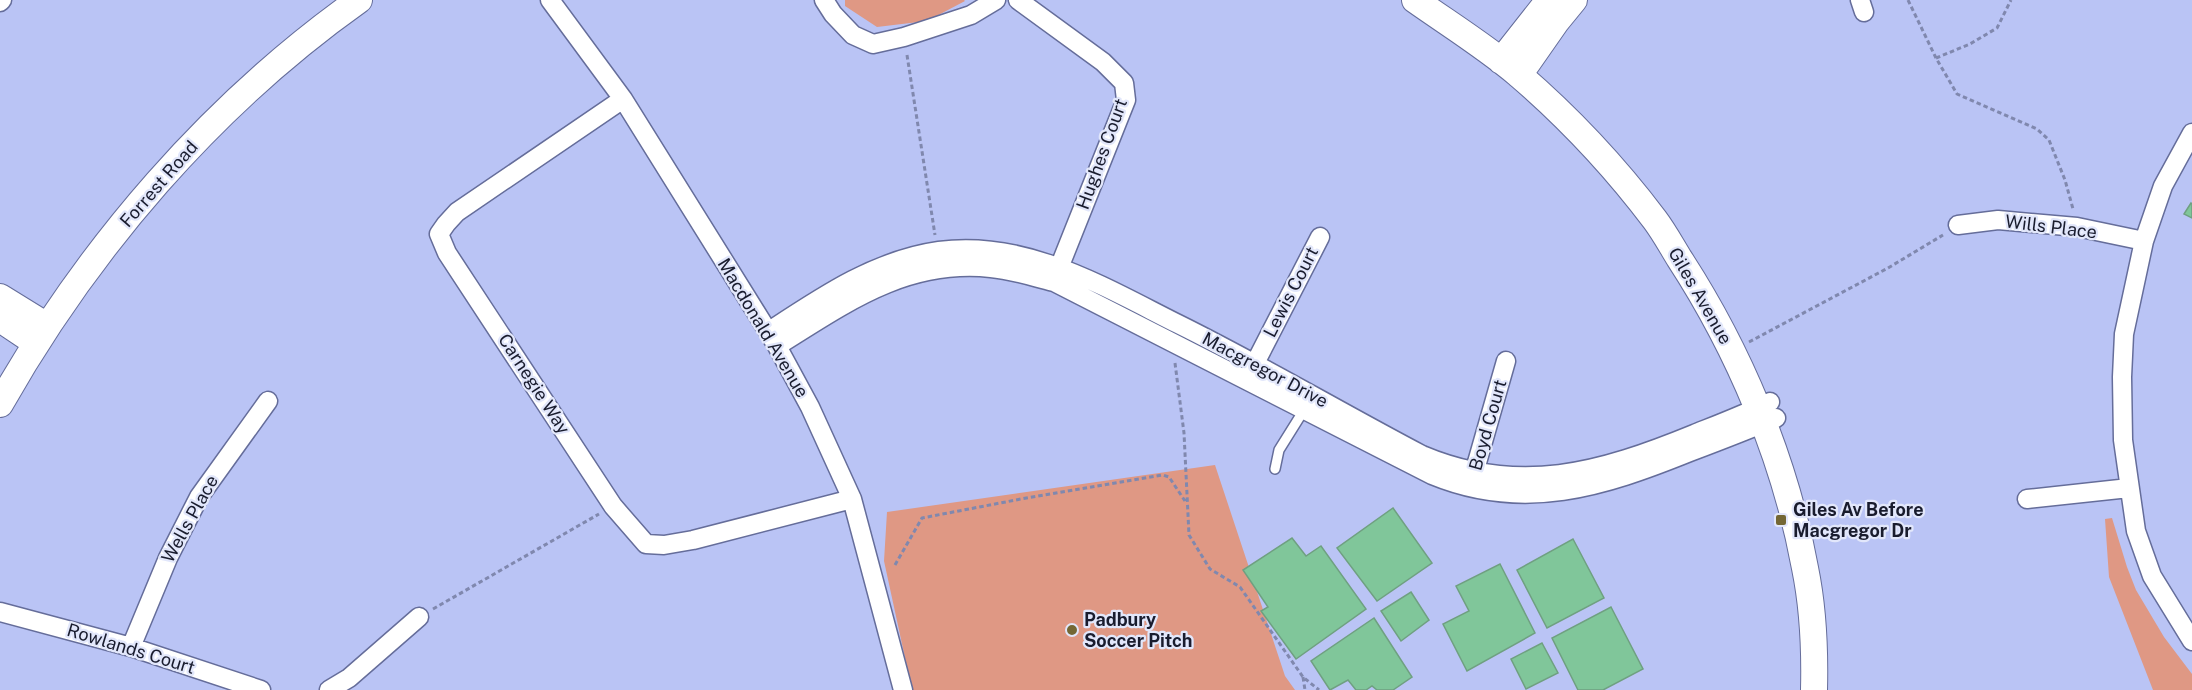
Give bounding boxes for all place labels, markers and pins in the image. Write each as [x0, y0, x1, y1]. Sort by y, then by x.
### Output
place label: Giles Av Before Macgregor Dr [1793, 499, 1924, 541]
marker: Giles Av Before Macgregor Dr [1774, 513, 1788, 527]
place label: Padbury Soccer Pitch [1084, 609, 1192, 651]
marker: Padbury Soccer Pitch [1065, 623, 1079, 637]

